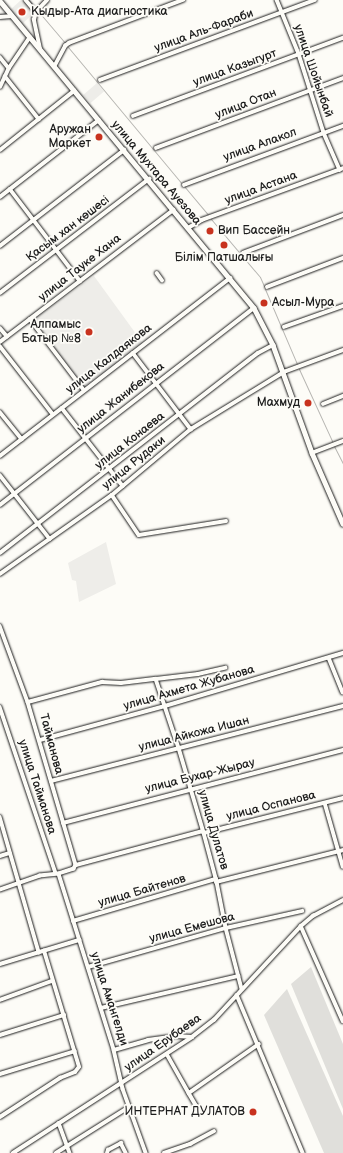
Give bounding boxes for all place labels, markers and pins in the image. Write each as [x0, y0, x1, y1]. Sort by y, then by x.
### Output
place label: Кыдыр-Ата диагностика [31, 5, 168, 19]
marker: Кыдыр-Ата диагностика [16, 6, 28, 18]
place label: Аружан Маркет [48, 123, 91, 151]
marker: Аружан Маркет [94, 132, 104, 142]
place label: Вип Бассейн [218, 224, 290, 238]
marker: Вип Бассейн [205, 226, 215, 236]
marker: Білім Патшалығы [219, 240, 229, 250]
place label: Білім Патшалығы [175, 251, 273, 265]
place label: Асыл-Мура [272, 296, 334, 310]
marker: Асыл-Мура [259, 298, 269, 308]
place label: Алпамыс Батыр №8 [22, 318, 81, 346]
marker: Алпамыс Батыр №8 [84, 327, 94, 337]
place label: Махмуд [257, 396, 300, 410]
marker: Махмуд [303, 398, 313, 408]
place label: ИНТЕРНАТ ДУЛАТОВ [125, 1105, 245, 1119]
marker: ИНТЕРНАТ ДУЛАТОВ [248, 1107, 258, 1117]

